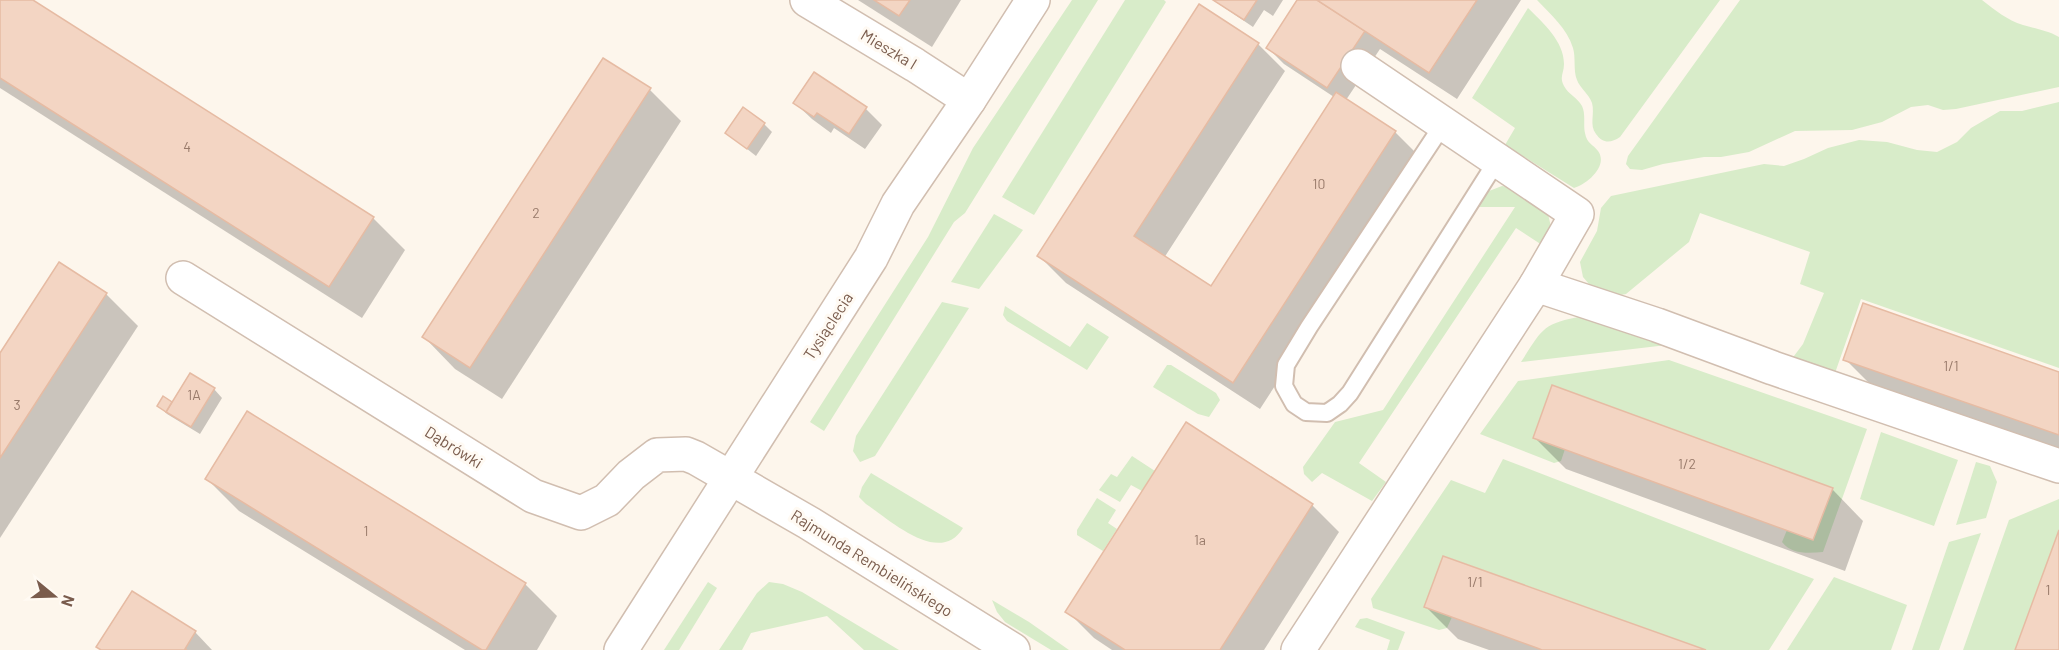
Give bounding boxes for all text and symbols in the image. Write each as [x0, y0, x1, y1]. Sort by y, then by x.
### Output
street label: Mieszka I [858, 24, 921, 73]
house number: 4 [183, 138, 191, 155]
house number: 10 [1313, 175, 1325, 192]
house number: 2 [532, 204, 540, 221]
street label: Tysiąclecia [799, 289, 856, 363]
house number: 1/1 [1943, 357, 1959, 374]
house number: 1A [187, 386, 201, 403]
house number: 3 [13, 396, 21, 413]
street label: Dąbrówki [422, 421, 487, 472]
house number: 1/2 [1678, 455, 1696, 472]
street label: Rajmunda Rembielińskiego [788, 505, 957, 620]
house number: 1 [364, 522, 368, 539]
house number: 1a [1194, 531, 1206, 548]
north arrow [24, 566, 84, 626]
house number: 1/1 [1467, 573, 1483, 590]
house number: 1 [2046, 581, 2050, 598]
text: N [58, 593, 79, 609]

